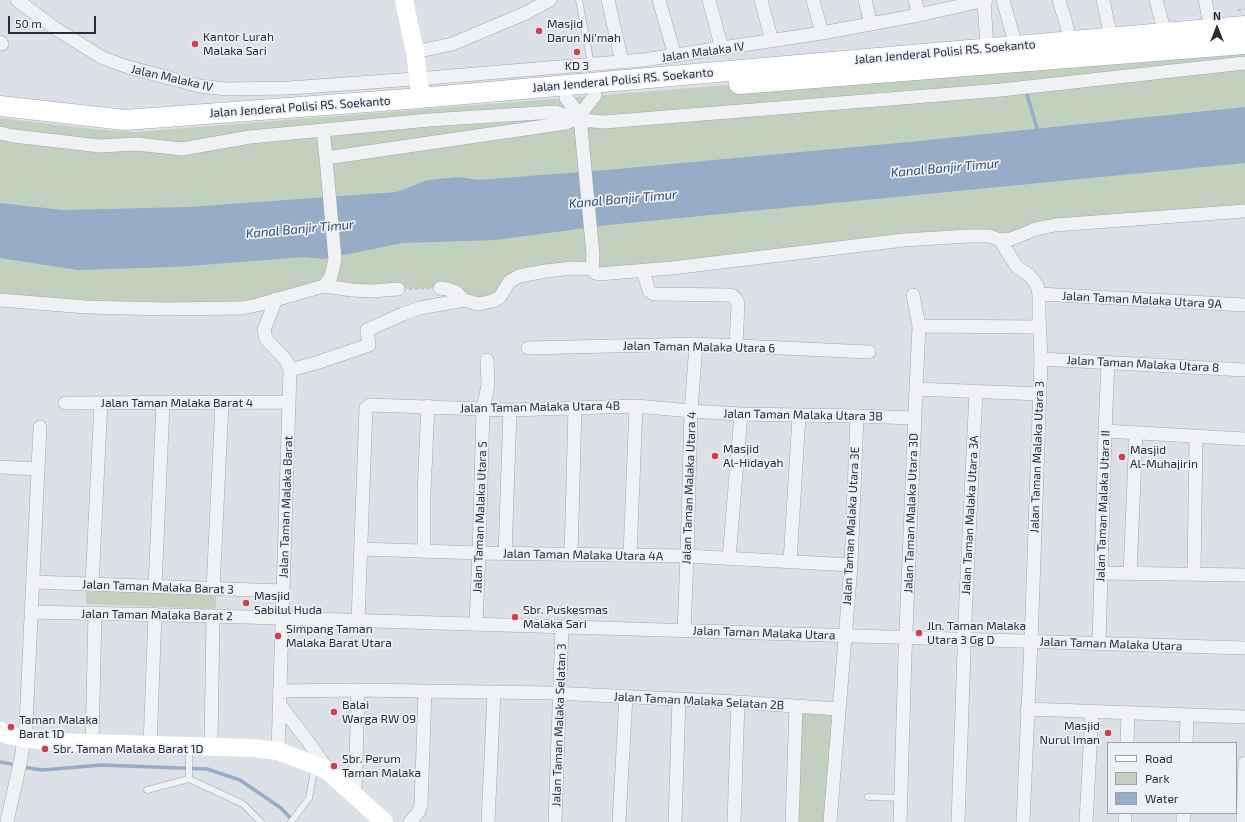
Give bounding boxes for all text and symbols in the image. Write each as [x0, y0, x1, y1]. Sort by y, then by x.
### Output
scale bar [10, 8, 98, 34]
north arrow [1197, 8, 1237, 48]
text: N [1213, 9, 1221, 22]
text: 50 m [15, 16, 42, 30]
place label: Masjid Darun Ni'mah [547, 17, 621, 45]
marker: Masjid Darun Ni'mah [534, 26, 544, 36]
place label: Kantor Lurah Malaka Sari [203, 30, 274, 58]
street label: Jalan Jenderal Polisi RS. Soekanto [854, 37, 1036, 67]
marker: Kantor Lurah Malaka Sari [190, 39, 200, 49]
street label: Jalan Malaka IV [661, 39, 745, 65]
marker: KD 3 [572, 47, 582, 57]
place label: KD 3 [565, 59, 589, 73]
street label: Jalan Malaka IV [130, 62, 214, 94]
street label: Jalan Jenderal Polisi RS. Soekanto [532, 65, 714, 95]
street label: Jalan Jenderal Polisi RS. Soekanto [209, 93, 391, 121]
water label: Kanal Banjir Timur [890, 155, 1000, 181]
water label: Kanal Banjir Timur [568, 186, 678, 212]
water label: Kanal Banjir Timur [245, 216, 355, 242]
street label: Jalan Taman Malaka Utara 9A [1062, 289, 1222, 311]
street label: Jalan Taman Malaka Utara 6 [623, 338, 775, 356]
street label: Jalan Taman Malaka Utara 8 [1066, 353, 1220, 375]
street label: Jalan Taman Malaka Utara 3 [1027, 381, 1047, 533]
street label: Jalan Taman Malaka Barat 4 [101, 396, 253, 410]
street label: Jalan Taman Malaka Utara 4B [460, 398, 620, 416]
street label: Jalan Taman Malaka Utara 3B [723, 406, 883, 424]
street label: Jalan Taman Malaka Utara 4 [679, 411, 699, 565]
street label: Jalan Taman Malaka Utara II [1093, 430, 1113, 582]
street label: Jalan Taman Malaka Utara 3D [901, 433, 921, 593]
street label: Jalan Taman Malaka Utara 3A [959, 435, 981, 595]
street label: Jalan Taman Malaka Barat [276, 436, 296, 578]
street label: Jalan Taman Malaka Utara 5 [470, 441, 490, 593]
place label: Masjid Al-Hidayah [723, 442, 783, 470]
place label: Masjid Al-Muhajirin [1130, 443, 1198, 471]
street label: Jalan Taman Malaka Utara 3E [840, 446, 862, 606]
marker: Masjid Al-Hidayah [710, 451, 720, 461]
marker: Masjid Al-Muhajirin [1117, 452, 1127, 462]
street label: Jalan Taman Malaka Utara 4A [503, 546, 663, 564]
street label: Jalan Taman Malaka Barat 3 [82, 577, 234, 597]
place label: Masjid Sabilul Huda [254, 589, 322, 617]
marker: Masjid Sabilul Huda [241, 598, 251, 608]
place label: Sbr. Puskesmas Malaka Sari [523, 603, 608, 631]
street label: Jalan Taman Malaka Barat 2 [81, 606, 233, 624]
marker: Sbr. Puskesmas Malaka Sari [510, 612, 520, 622]
place label: Jln. Taman Malaka Utara 3 Gg D [927, 619, 1026, 647]
place label: Simpang Taman Malaka Barat Utara [286, 622, 392, 650]
street label: Jalan Taman Malaka Utara [692, 623, 836, 643]
marker: Jln. Taman Malaka Utara 3 Gg D [914, 628, 924, 638]
marker: Simpang Taman Malaka Barat Utara [273, 631, 283, 641]
street label: Jalan Taman Malaka Utara [1039, 634, 1183, 654]
street label: Jalan Taman Malaka Selatan 3 [549, 643, 569, 807]
street label: Jalan Taman Malaka Selatan 2B [613, 689, 785, 713]
place label: Balai Warga RW 09 [342, 698, 416, 726]
marker: Balai Warga RW 09 [329, 707, 339, 717]
place label: Taman Malaka Barat 1D [19, 713, 98, 741]
place label: Masjid Nurul Iman [1040, 719, 1100, 747]
marker: Taman Malaka Barat 1D [6, 722, 16, 732]
marker: Masjid Nurul Iman [1103, 728, 1113, 738]
place label: Sbr. Taman Malaka Barat 1D [53, 742, 203, 756]
legend [1107, 742, 1237, 814]
marker: Sbr. Taman Malaka Barat 1D [40, 744, 50, 754]
text: Road [1145, 751, 1173, 765]
place label: Sbr. Perum Taman Malaka [342, 752, 421, 780]
marker: Sbr. Perum Taman Malaka [329, 761, 339, 771]
text: Park [1145, 771, 1170, 785]
text: Water [1145, 791, 1179, 805]

